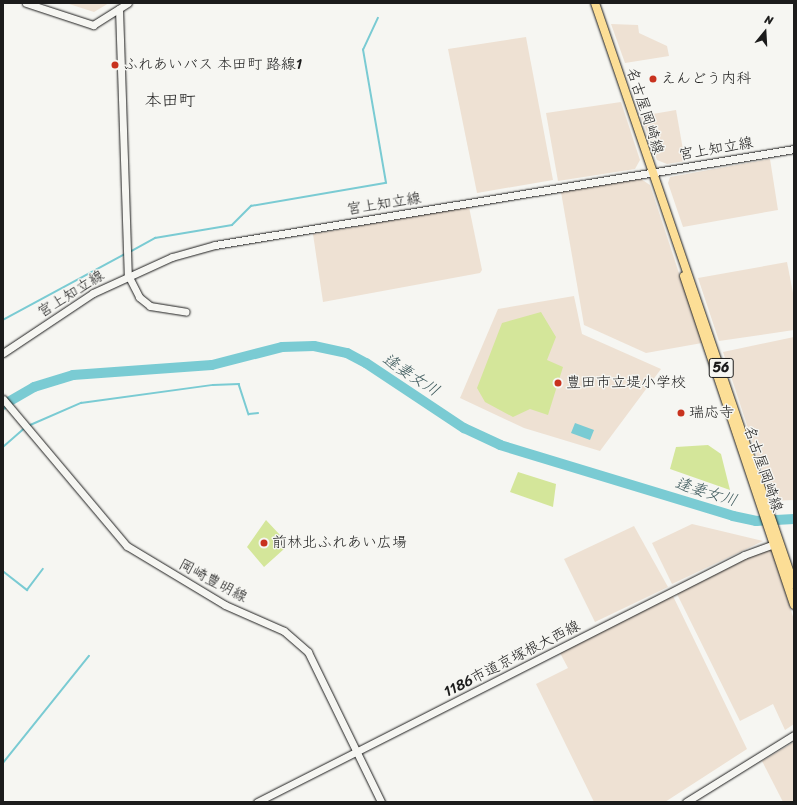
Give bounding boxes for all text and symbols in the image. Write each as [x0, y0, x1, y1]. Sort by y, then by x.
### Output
text: N [762, 10, 775, 30]
north arrow [745, 12, 785, 52]
place label: ふれあいバス 本田町 路線1 [123, 56, 302, 74]
marker: ふれあいバス 本田町 路線1 [110, 60, 120, 70]
street label: 名古屋岡崎線 [623, 65, 667, 157]
place label: えんどう内科 [661, 70, 751, 88]
marker: えんどう内科 [648, 74, 658, 84]
district label: 本田町 [145, 91, 195, 111]
street label: 宮上知立線 [678, 134, 754, 164]
street label: 宮上知立線 [346, 189, 422, 219]
street label: 宮上知立線 [34, 266, 108, 322]
water label: 逢妻女川 [379, 350, 443, 400]
road number: 56 [708, 356, 734, 380]
place label: 豊田市立堤小学校 [566, 374, 686, 392]
marker: 豊田市立堤小学校 [553, 378, 563, 388]
place label: 瑞応寺 [689, 404, 734, 422]
marker: 瑞応寺 [676, 408, 686, 418]
street label: 名古屋岡崎線 [740, 424, 786, 514]
water label: 逢妻女川 [673, 473, 739, 511]
place label: 前林北ふれあい広場 [272, 534, 407, 552]
marker: 前林北ふれあい広場 [259, 538, 269, 548]
street label: 岡崎豊明線 [176, 555, 250, 607]
street label: 1186市道京塚根大西線 [441, 617, 583, 701]

